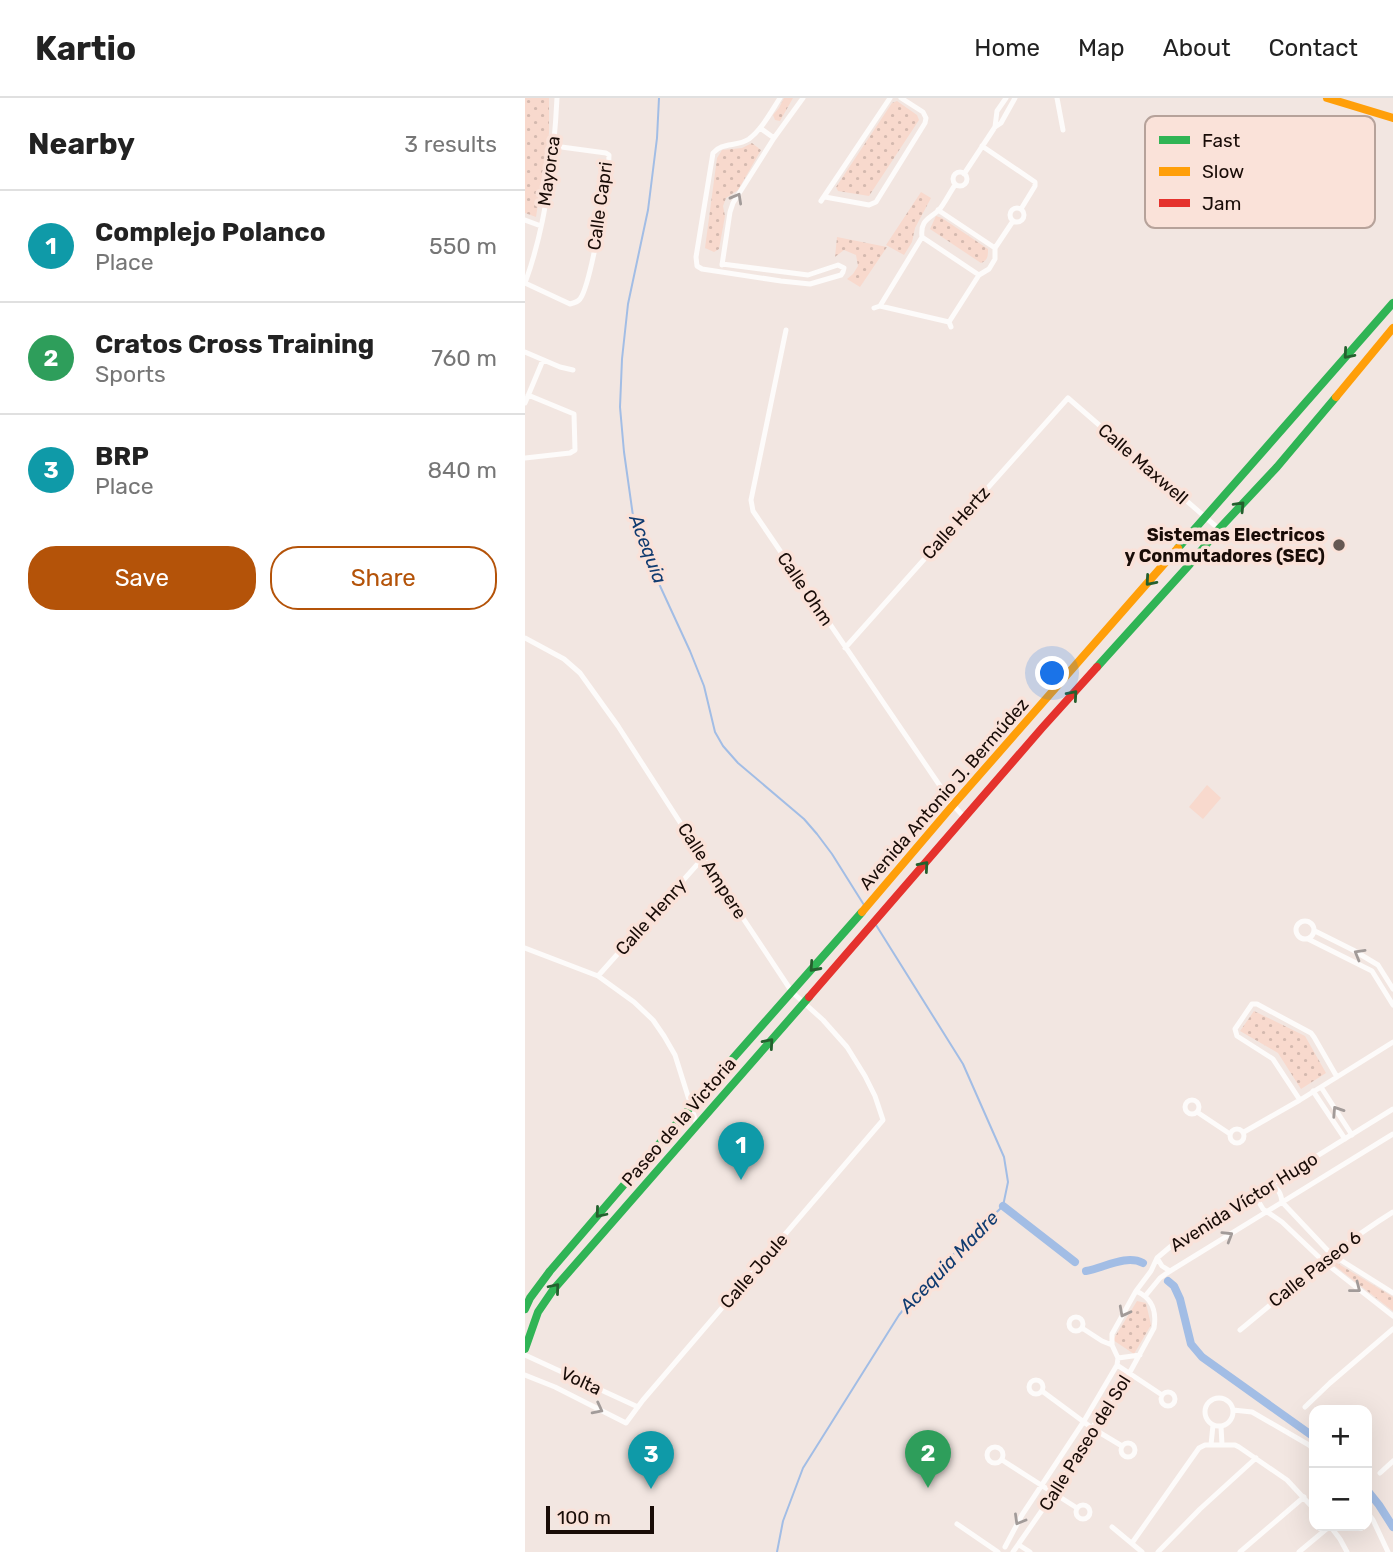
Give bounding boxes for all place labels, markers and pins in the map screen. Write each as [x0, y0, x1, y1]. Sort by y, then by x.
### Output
place label: Sistemas Electricos y Conmutadores (SEC) [1125, 524, 1325, 567]
marker: Sistemas Electricos y Conmutadores (SEC) [1331, 537, 1347, 553]
pin: 1 [718, 1122, 764, 1180]
pin: 2 [905, 1430, 951, 1488]
pin: 3 [628, 1431, 674, 1489]

